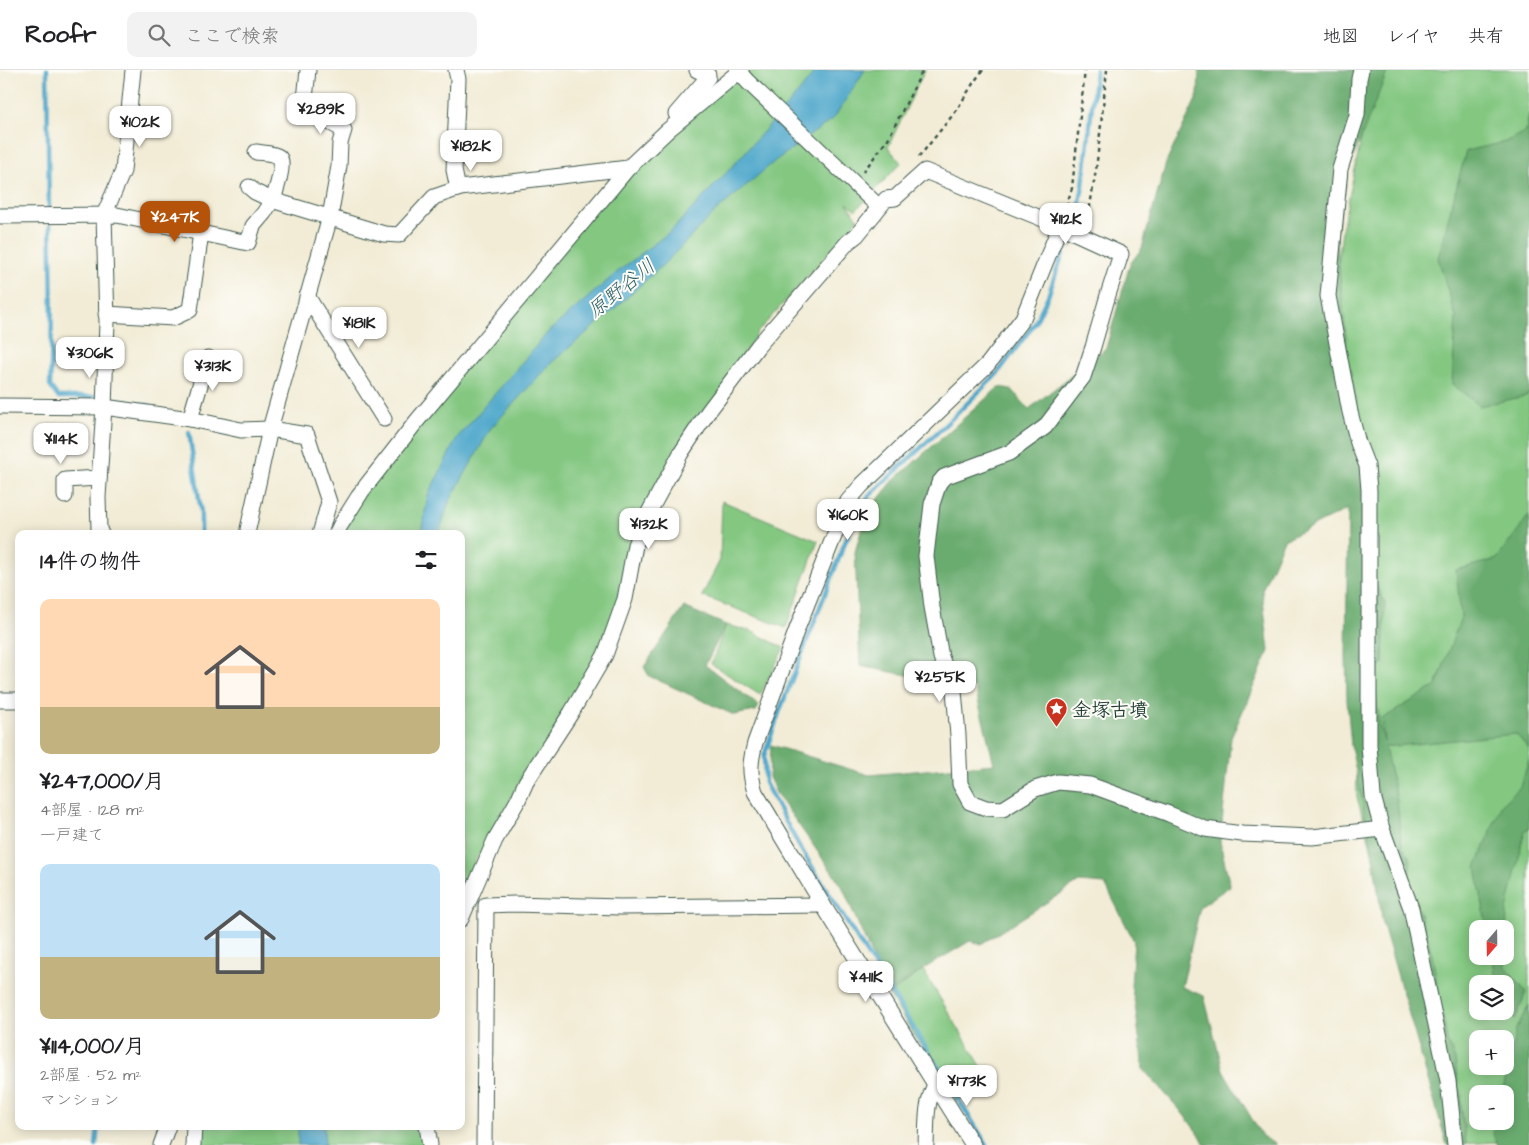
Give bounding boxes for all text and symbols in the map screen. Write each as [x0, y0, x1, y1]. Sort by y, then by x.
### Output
search box [127, 12, 477, 57]
text: Roofr [25, 18, 97, 52]
icon: search [145, 21, 173, 49]
text: ここで検索 [185, 23, 280, 50]
text: 地図 [1323, 24, 1359, 49]
text: レイヤ [1387, 24, 1440, 49]
text: 共有 [1468, 24, 1504, 49]
pin: ¥289K [286, 92, 356, 135]
text: ¥289K [298, 98, 344, 120]
pin: ¥102K [105, 106, 175, 148]
text: ¥102K [120, 111, 160, 133]
pin: ¥182K [436, 129, 506, 172]
text: ¥182K [451, 135, 491, 157]
pin: ¥247K [140, 200, 210, 243]
pin: ¥112K [1031, 202, 1101, 245]
text: ¥247K [151, 206, 199, 228]
text: ¥112K [1050, 208, 1082, 230]
water label: 原野谷川 [582, 253, 662, 325]
pin: ¥181K [324, 306, 394, 349]
text: ¥181K [343, 312, 375, 334]
pin: ¥306K [55, 336, 125, 379]
text: ¥306K [67, 342, 113, 364]
pin: ¥313K [178, 350, 248, 392]
text: ¥313K [195, 355, 231, 377]
pin: ¥114K [26, 422, 96, 465]
text: ¥114K [44, 428, 78, 450]
pin: ¥160K [813, 498, 883, 541]
text: ¥160K [828, 504, 868, 526]
pin: ¥132K [614, 508, 684, 550]
text: ¥132K [630, 513, 668, 535]
icon: filters [412, 546, 440, 574]
text: 14件の物件 [40, 547, 141, 576]
icon: home [195, 632, 285, 722]
pin: ¥255K [905, 660, 975, 703]
text: ¥255K [915, 666, 965, 688]
place icon: 金塚古墳 [1044, 697, 1068, 728]
place label: 金塚古墳 [1072, 697, 1148, 724]
text: ¥247,000/月 [40, 767, 164, 796]
text: 4部屋 · 128 m² [40, 799, 144, 821]
text: 一戸建て [40, 824, 104, 846]
icon: home [195, 897, 285, 987]
north arrow [1469, 920, 1514, 965]
map controls [1469, 920, 1514, 1130]
pin: ¥411K [831, 960, 901, 1003]
text: ¥411K [849, 966, 883, 988]
button: layers [1469, 975, 1514, 1020]
button: + [1469, 1030, 1514, 1075]
text: ¥114,000/月 [40, 1032, 145, 1061]
text: 2部屋 · 52 m² [40, 1064, 142, 1086]
pin: ¥173K [932, 1064, 1002, 1107]
text: ¥173K [948, 1070, 986, 1092]
button: − [1469, 1085, 1514, 1130]
text: マンション [40, 1089, 119, 1111]

